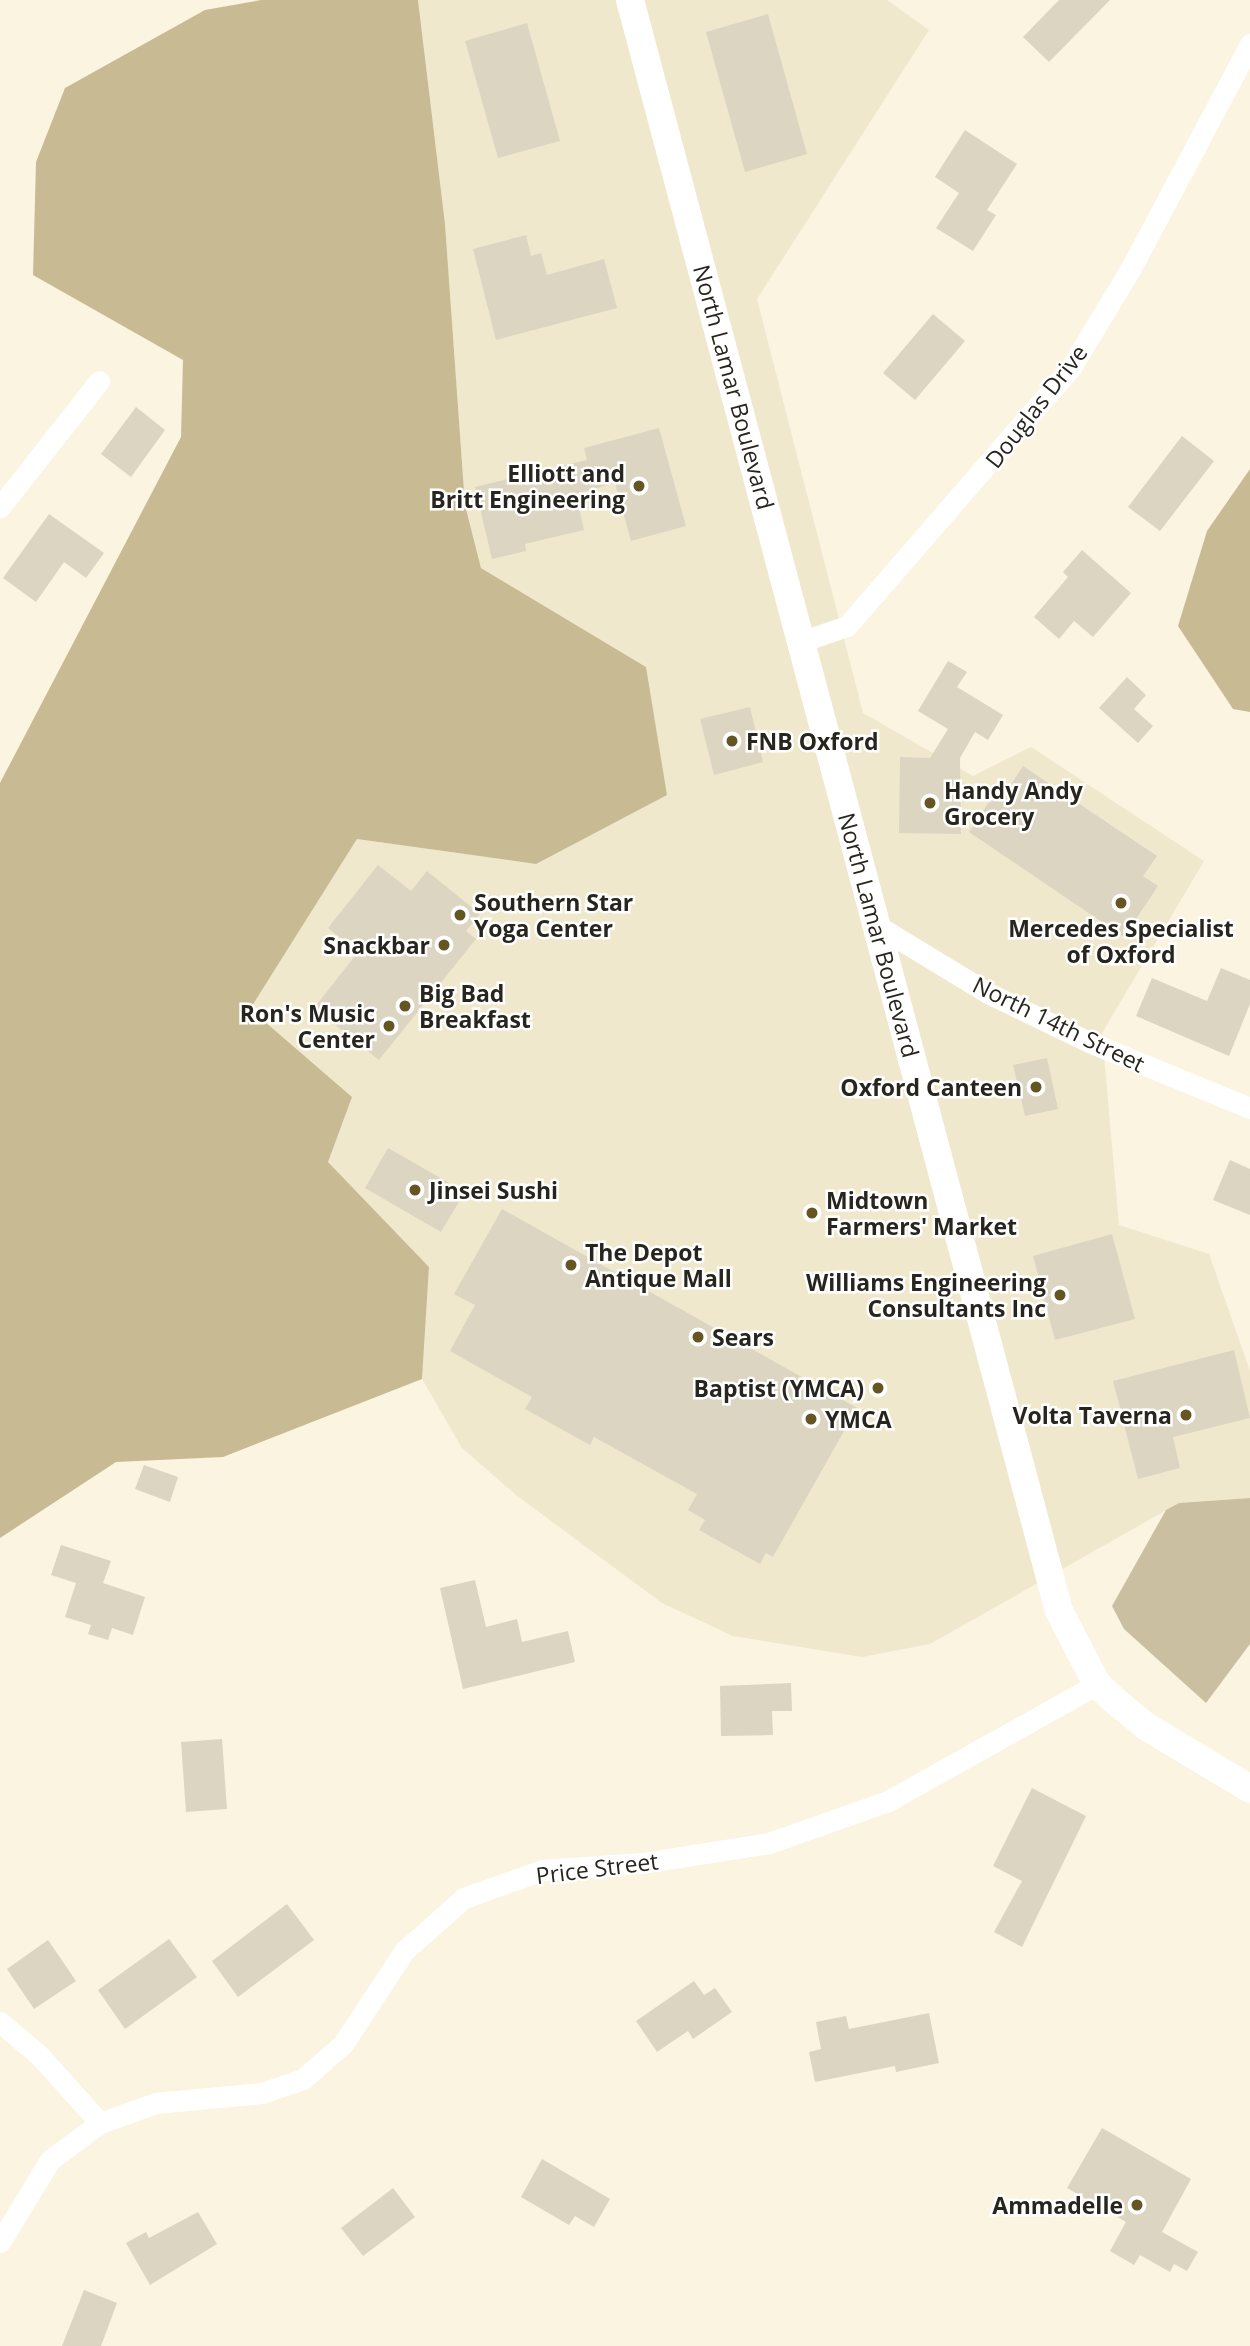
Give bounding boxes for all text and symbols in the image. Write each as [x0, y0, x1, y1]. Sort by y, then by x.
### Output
street label: North Lamar Boulevard [688, 262, 780, 512]
street label: Douglas Drive [979, 339, 1093, 473]
place label: Elliott and Britt Engineering [430, 459, 625, 513]
marker: Elliott and Britt Engineering [631, 478, 647, 494]
place label: FNB Oxford [746, 727, 878, 755]
marker: FNB Oxford [724, 733, 740, 749]
place label: Handy Andy Grocery [944, 776, 1083, 830]
marker: Handy Andy Grocery [922, 795, 938, 811]
street label: North Lamar Boulevard [833, 810, 925, 1060]
place label: Southern Star Yoga Center [474, 888, 633, 942]
marker: Mercedes Specialist of Oxford [1113, 895, 1129, 911]
marker: Southern Star Yoga Center [452, 907, 468, 923]
place label: Mercedes Specialist of Oxford [1008, 914, 1234, 968]
place label: Snackbar [323, 931, 430, 959]
marker: Snackbar [436, 937, 452, 953]
street label: North 14th Street [969, 970, 1149, 1078]
place label: Big Bad Breakfast [419, 979, 531, 1033]
marker: Big Bad Breakfast [397, 998, 413, 1014]
place label: Ron's Music Center [240, 999, 375, 1053]
marker: Ron's Music Center [381, 1018, 397, 1034]
place label: Oxford Canteen [840, 1073, 1022, 1101]
marker: Oxford Canteen [1028, 1079, 1044, 1095]
place label: Jinsei Sushi [429, 1176, 558, 1204]
marker: Jinsei Sushi [407, 1182, 423, 1198]
place label: Midtown Farmers' Market [826, 1186, 1017, 1240]
marker: Midtown Farmers' Market [804, 1205, 820, 1221]
place label: The Depot Antique Mall [585, 1238, 732, 1292]
marker: The Depot Antique Mall [563, 1257, 579, 1273]
place label: Williams Engineering Consultants Inc [806, 1268, 1046, 1322]
marker: Williams Engineering Consultants Inc [1052, 1287, 1068, 1303]
place label: Sears [712, 1323, 774, 1351]
marker: Sears [690, 1329, 706, 1345]
place label: Baptist (YMCA) [694, 1374, 864, 1402]
marker: Baptist (YMCA) [870, 1380, 886, 1396]
place label: Volta Taverna [1013, 1401, 1172, 1429]
place label: YMCA [825, 1405, 892, 1433]
marker: Volta Taverna [1178, 1407, 1194, 1423]
marker: YMCA [803, 1411, 819, 1427]
street label: Price Street [534, 1847, 660, 1889]
place label: Ammadelle [992, 2191, 1123, 2219]
marker: Ammadelle [1129, 2197, 1145, 2213]

